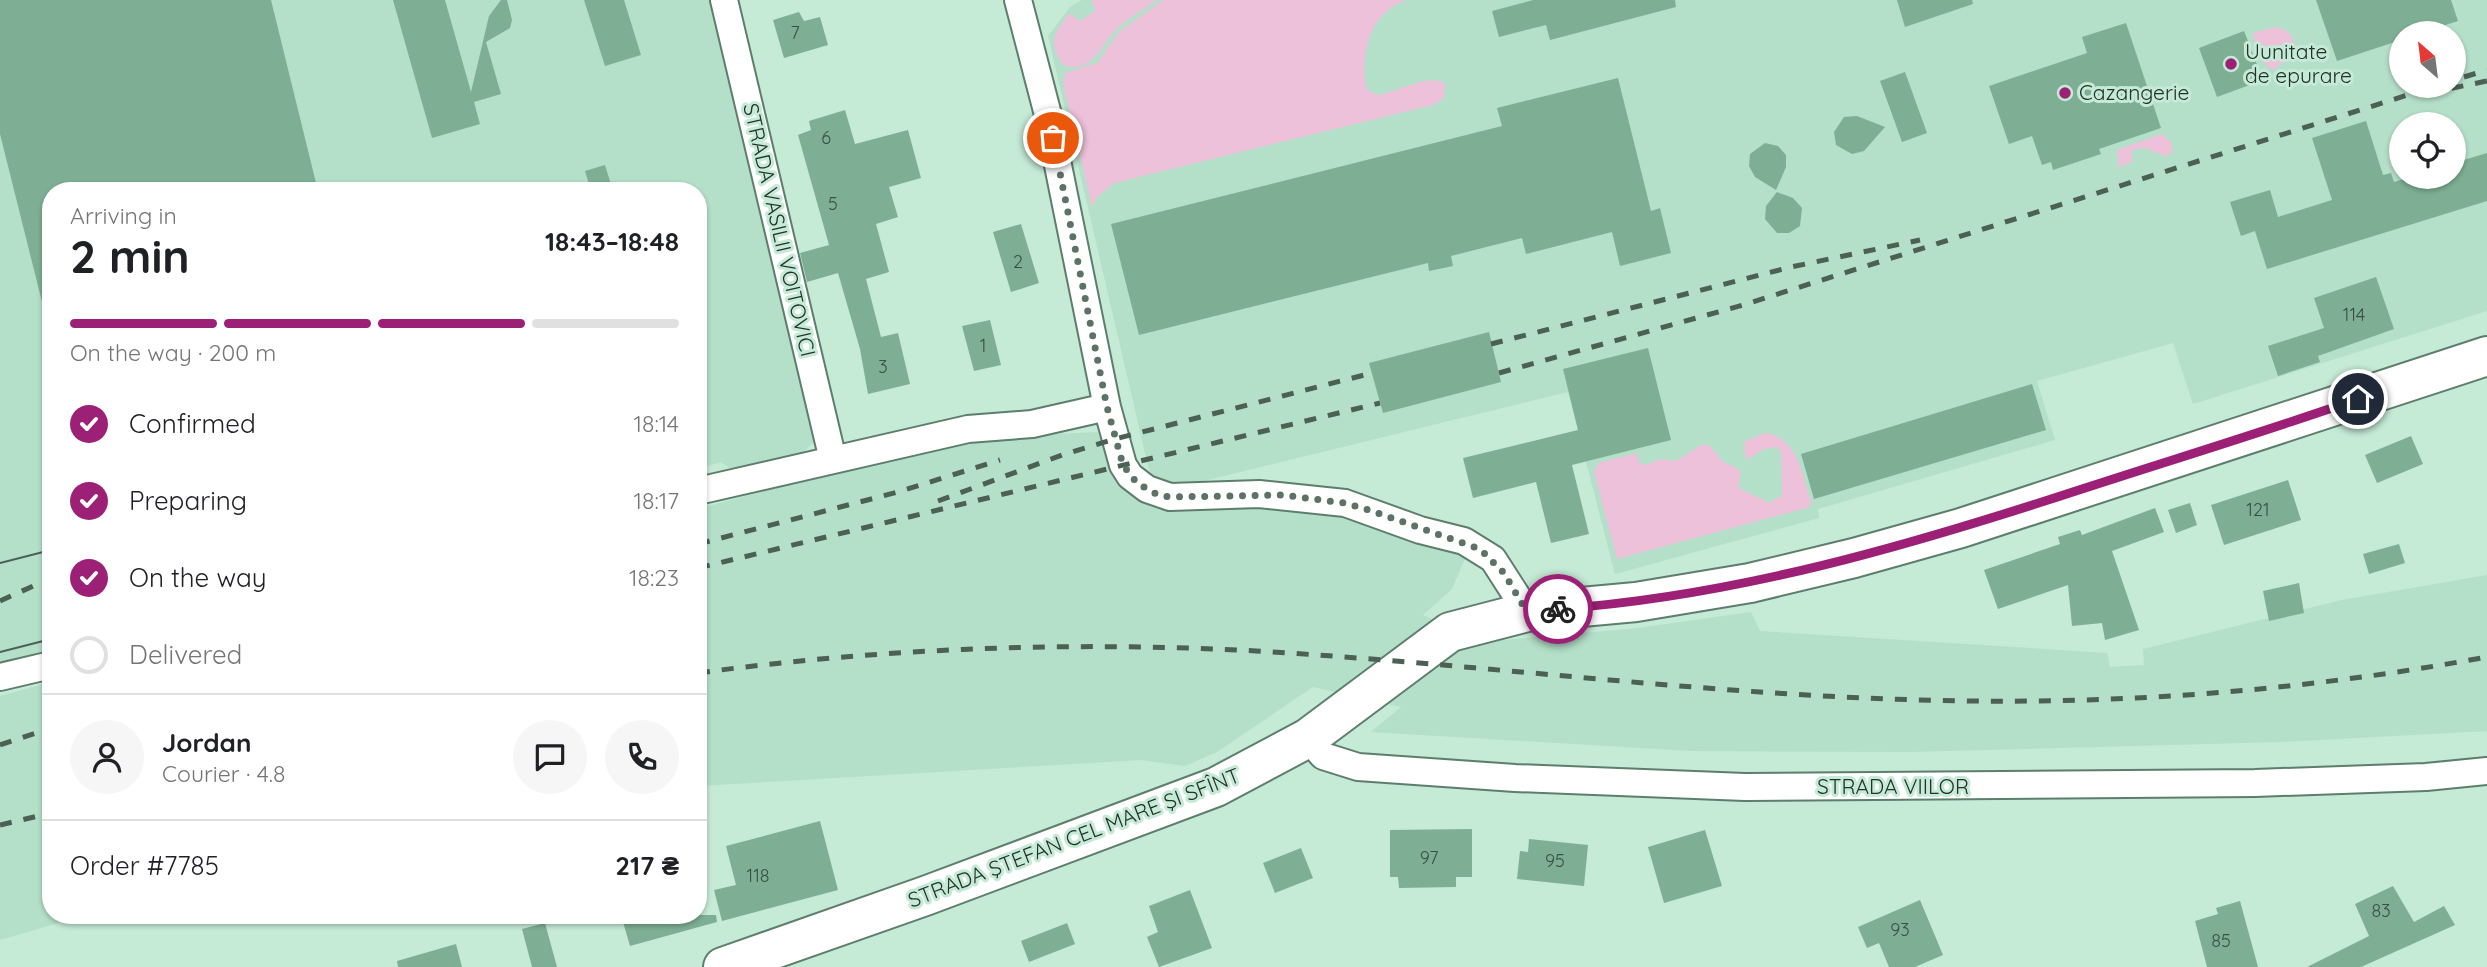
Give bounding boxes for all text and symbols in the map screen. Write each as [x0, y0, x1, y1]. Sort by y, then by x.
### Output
house number: 7 [790, 21, 800, 44]
north arrow [2389, 21, 2466, 98]
map controls [2389, 21, 2466, 189]
place label: Uunitate de epurare [2245, 38, 2352, 88]
marker: Uunitate de epurare [2223, 56, 2239, 72]
place label: Cazangerie [2079, 79, 2189, 105]
marker: Cazangerie [2057, 85, 2073, 101]
street label: STRADA VASILII VOITOVICI [738, 101, 822, 359]
pin [1023, 108, 1083, 168]
button: locate [2389, 112, 2466, 189]
icon: bag [1034, 119, 1072, 157]
house number: 6 [821, 126, 831, 149]
house number: 5 [828, 192, 838, 215]
text: Arriving in [70, 201, 177, 230]
text: 18:43–18:48 [545, 225, 679, 258]
text: 2 min [70, 227, 190, 285]
house number: 2 [1013, 250, 1023, 273]
house number: 114 [2343, 303, 2365, 326]
house number: 1 [980, 334, 986, 357]
text: On the way · 200 m [70, 338, 276, 367]
house number: 3 [878, 355, 888, 378]
pin [2328, 369, 2388, 429]
icon: home [2339, 380, 2377, 418]
icon: check [70, 405, 108, 443]
text: Confirmed [129, 407, 256, 440]
text: 18:14 [633, 409, 679, 438]
icon: check [70, 482, 108, 520]
text: Preparing [129, 484, 247, 517]
text: 18:17 [633, 486, 679, 515]
house number: 121 [2246, 498, 2270, 521]
icon: check [70, 559, 108, 597]
text: On the way [129, 561, 267, 594]
text: 18:23 [629, 563, 679, 592]
courier [1523, 574, 1593, 644]
icon: bike [1539, 590, 1577, 628]
text: Delivered [129, 638, 242, 671]
button: person [70, 720, 144, 794]
button: chat [513, 720, 587, 794]
button: phone [605, 720, 679, 794]
text: Jordan [162, 726, 251, 759]
text: Courier · 4.8 [162, 759, 285, 788]
street label: STRADA ŞTEFAN CEL MARE ŞI SFÎNT [904, 762, 1243, 913]
street label: STRADA VIILOR [1817, 773, 1969, 799]
house number: 97 [1420, 846, 1438, 869]
text: Order #7785 [70, 849, 219, 882]
text: 217 ₴ [615, 849, 679, 882]
house number: 95 [1545, 849, 1565, 872]
house number: 118 [746, 864, 770, 887]
house number: 83 [2371, 899, 2391, 922]
house number: 93 [1890, 918, 1910, 941]
house number: 85 [2211, 929, 2231, 952]

